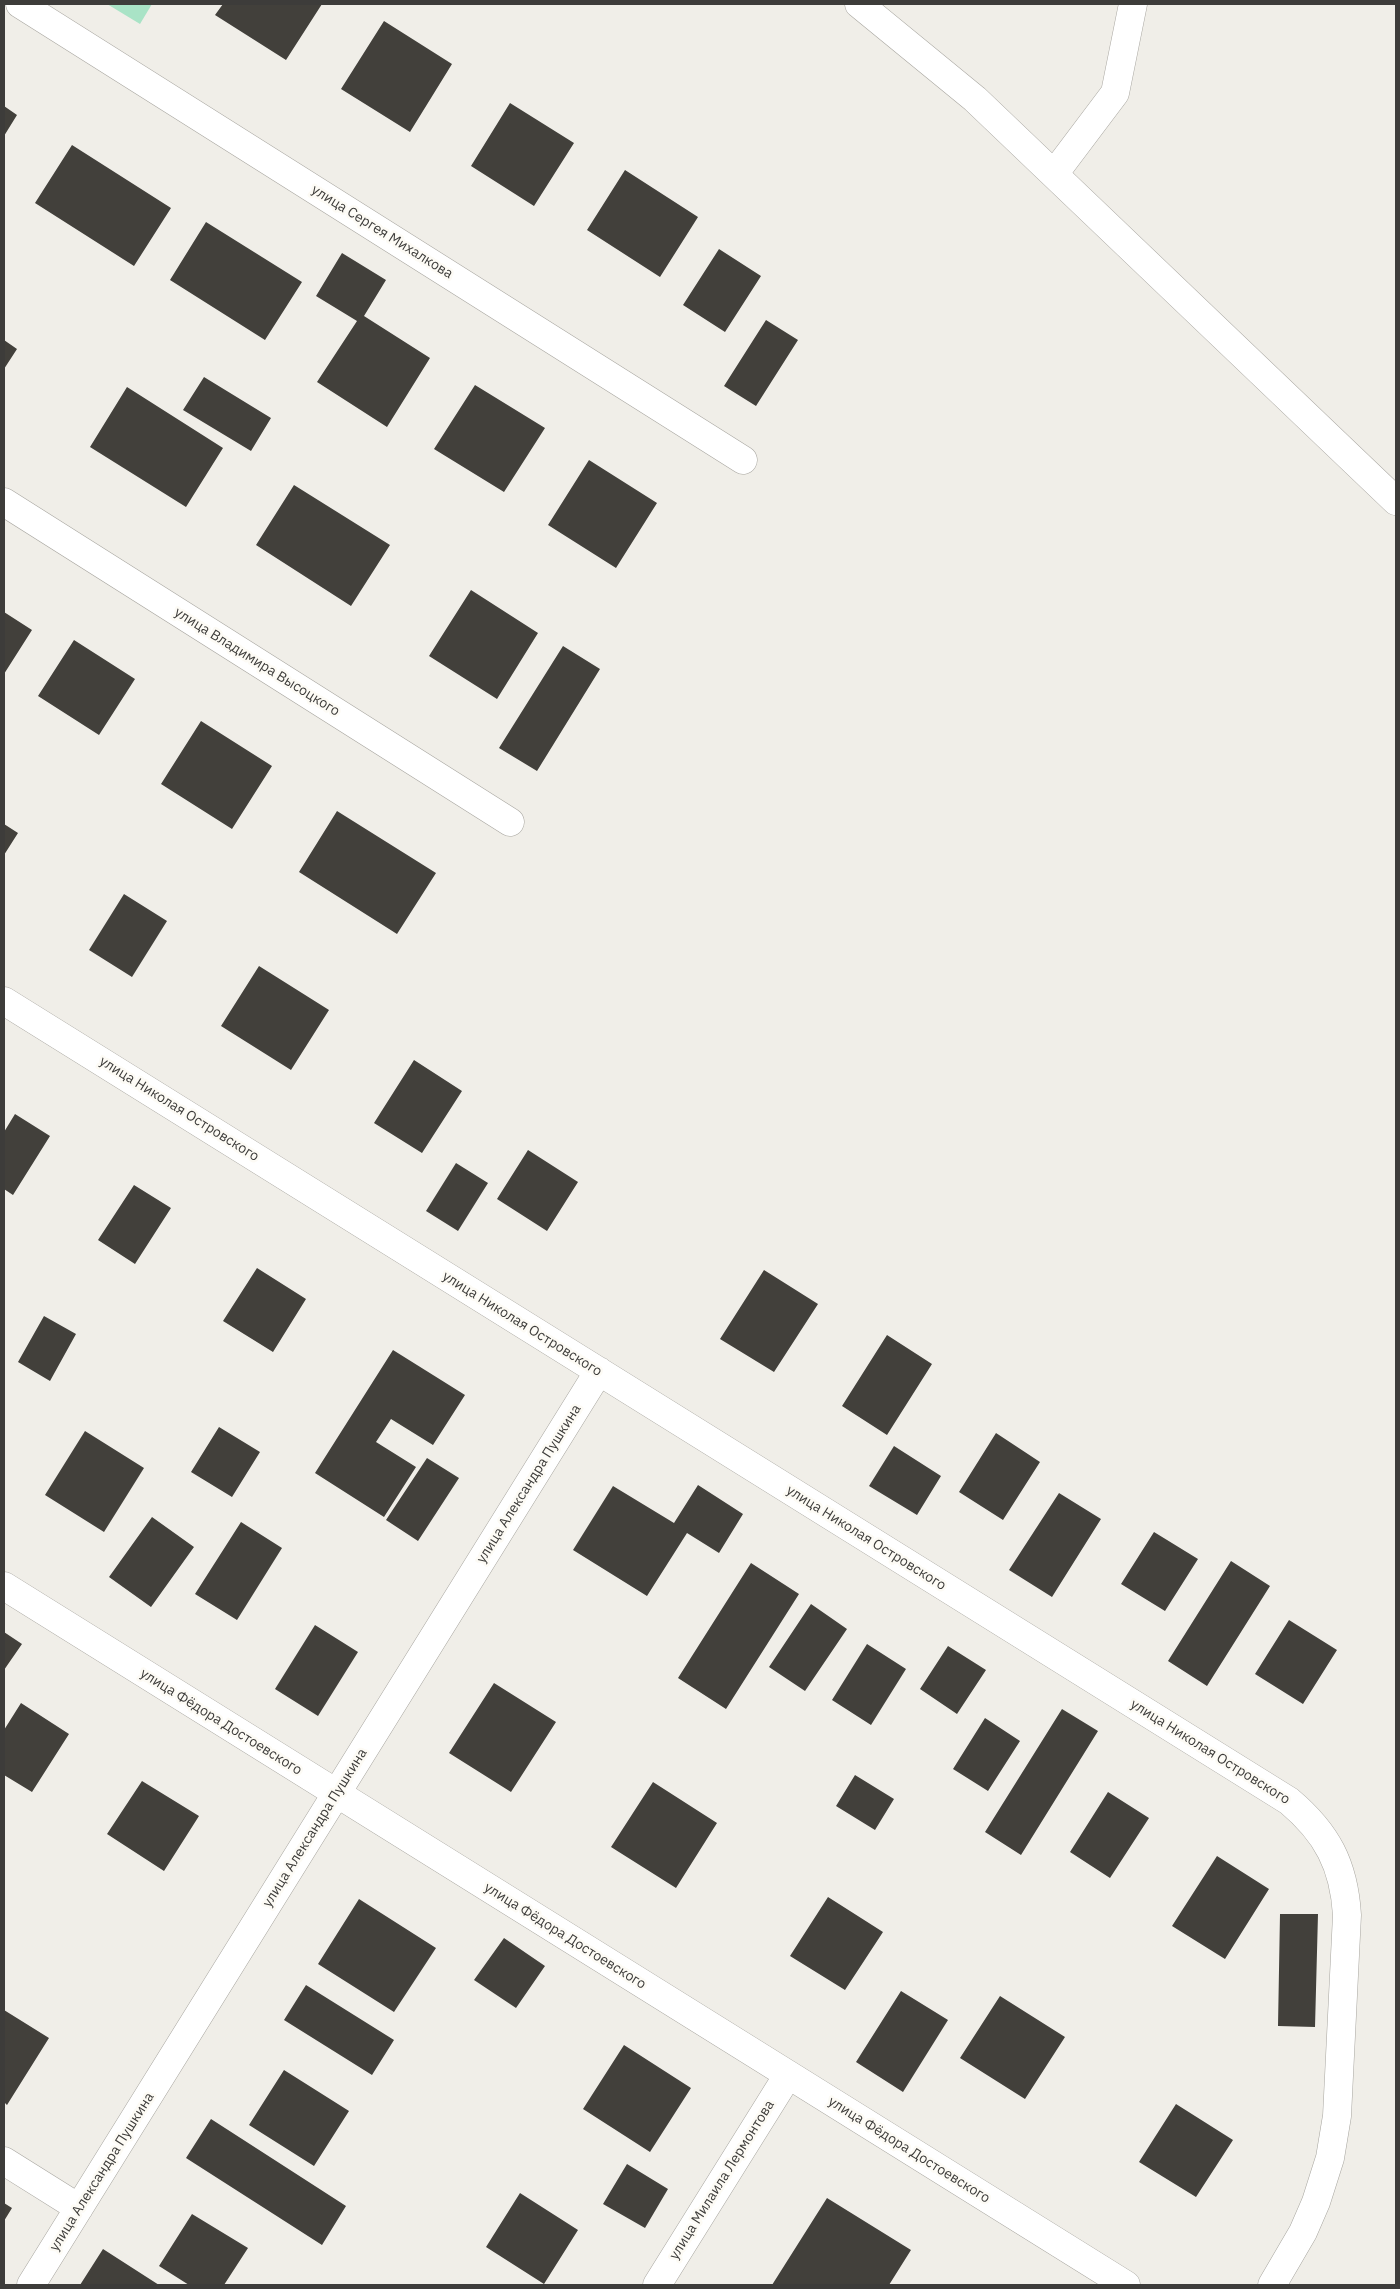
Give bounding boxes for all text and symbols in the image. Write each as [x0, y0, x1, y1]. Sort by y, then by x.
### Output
street label: улица Сергея Михалкова [308, 182, 456, 282]
street label: улица Владимира Высоцкого [171, 604, 343, 720]
street label: улица Николая Островского [96, 1053, 262, 1165]
street label: улица Николая Островского [439, 1268, 605, 1380]
street label: улица Александра Пушкина [473, 1402, 585, 1566]
street label: улица Николая Островского [783, 1482, 949, 1594]
street label: улица Фёдора Достоевского [137, 1665, 305, 1779]
street label: улица Николая Островского [1127, 1696, 1293, 1808]
street label: улица Александра Пушкина [259, 1746, 371, 1910]
street label: улица Фёдора Достоевского [481, 1879, 649, 1993]
street label: улица Александра Пушкина [46, 2090, 158, 2254]
street label: улица Фёдора Достоевского [825, 2093, 993, 2207]
street label: улица Милаила Лермонтова [666, 2097, 778, 2263]

